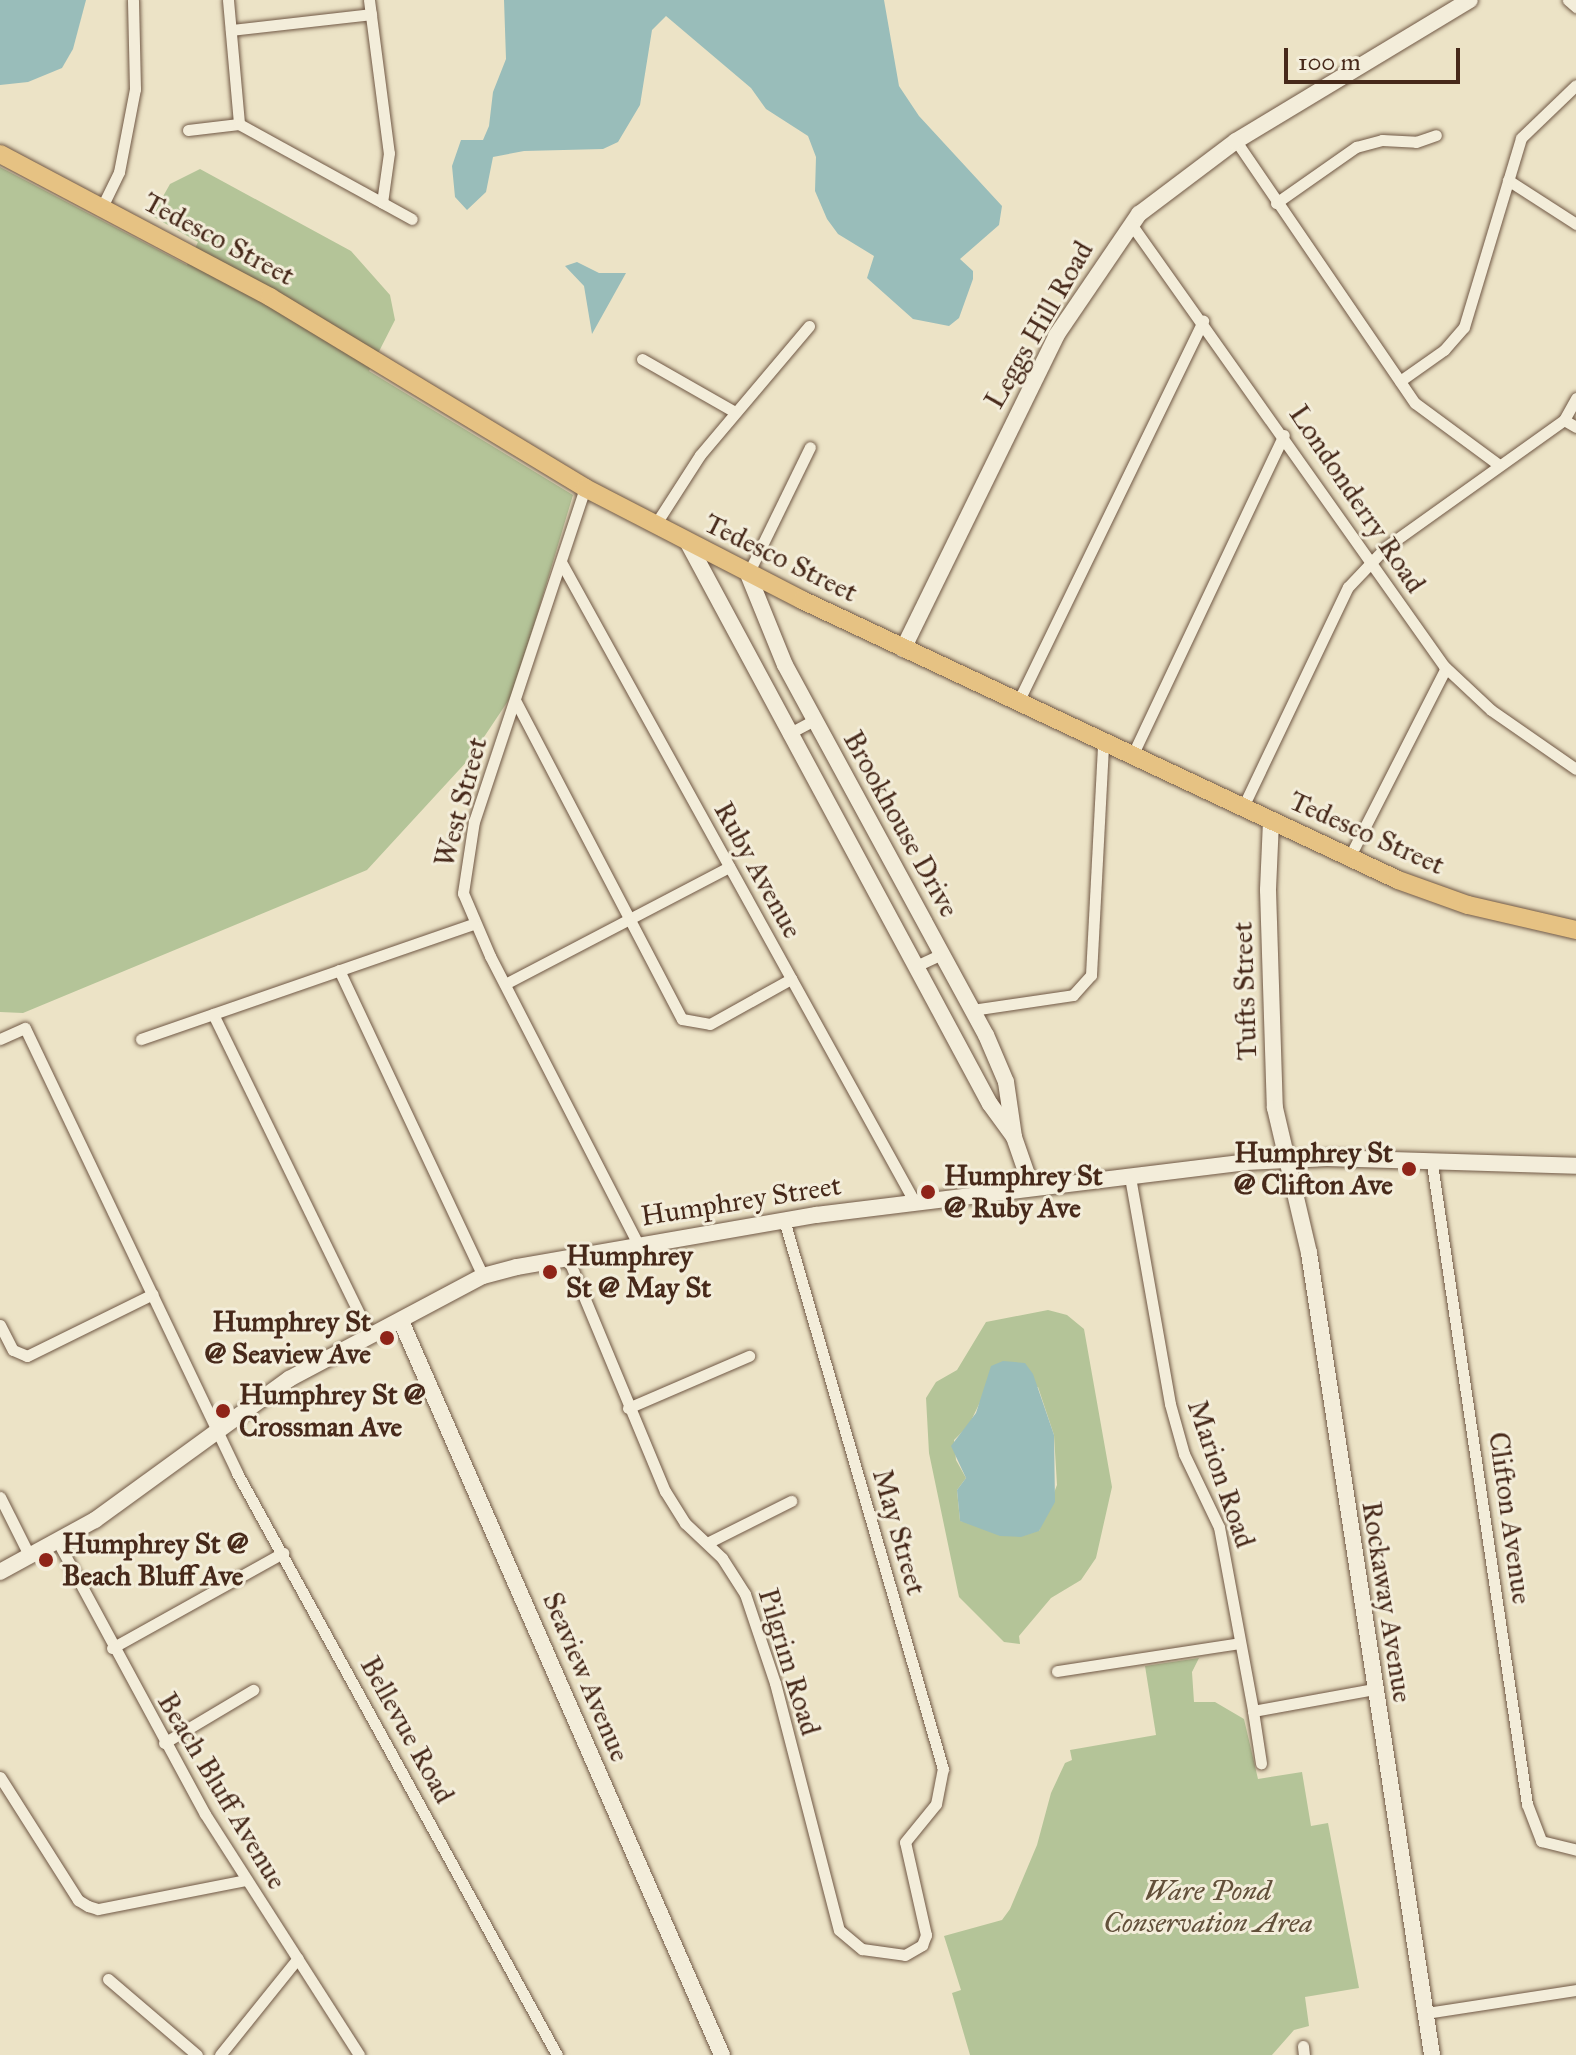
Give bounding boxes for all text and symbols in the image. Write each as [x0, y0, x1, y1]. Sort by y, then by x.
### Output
scale bar [1288, 32, 1464, 82]
text: 100 m [1298, 47, 1361, 77]
street label: Tedesco Street [138, 185, 300, 293]
street label: Leggs Hill Road [978, 235, 1100, 415]
street label: Londonderry Road [1282, 399, 1432, 599]
street label: Tedesco Street [699, 506, 863, 610]
street label: Brookhouse Drive [836, 725, 966, 923]
street label: West Street [428, 734, 494, 870]
street label: Tedesco Street [1284, 784, 1450, 882]
street label: Ruby Avenue [707, 796, 809, 944]
street label: Tufts Street [1226, 921, 1264, 1061]
place label: Humphrey St @ Clifton Ave [1234, 1136, 1393, 1202]
place label: Humphrey St @ Ruby Ave [944, 1159, 1103, 1225]
marker: Humphrey St @ Clifton Ave [1400, 1160, 1418, 1178]
street label: Humphrey Street [638, 1169, 844, 1233]
marker: Humphrey St @ Ruby Ave [919, 1183, 937, 1201]
place label: Humphrey St @ May St [566, 1239, 711, 1305]
marker: Humphrey St @ May St [541, 1263, 559, 1281]
place label: Humphrey St @ Seaview Ave [204, 1305, 371, 1371]
marker: Humphrey St @ Seaview Ave [378, 1329, 396, 1347]
place label: Humphrey St @ Crossman Ave [239, 1378, 425, 1444]
street label: Marion Road [1180, 1396, 1262, 1552]
marker: Humphrey St @ Crossman Ave [214, 1402, 232, 1420]
street label: Clifton Avenue [1481, 1430, 1539, 1606]
street label: May Street [865, 1465, 933, 1599]
street label: Rockaway Avenue [1355, 1499, 1419, 1705]
place label: Humphrey St @ Beach Bluff Ave [62, 1527, 248, 1593]
marker: Humphrey St @ Beach Bluff Ave [37, 1551, 55, 1569]
street label: Pilgrim Road [751, 1585, 827, 1739]
street label: Seaview Avenue [535, 1587, 637, 1767]
street label: Bellevue Road [353, 1651, 461, 1809]
street label: Beach Bluff Avenue [150, 1687, 294, 1895]
park label: Ware Pond Conservation Area [1103, 1874, 1313, 1940]

